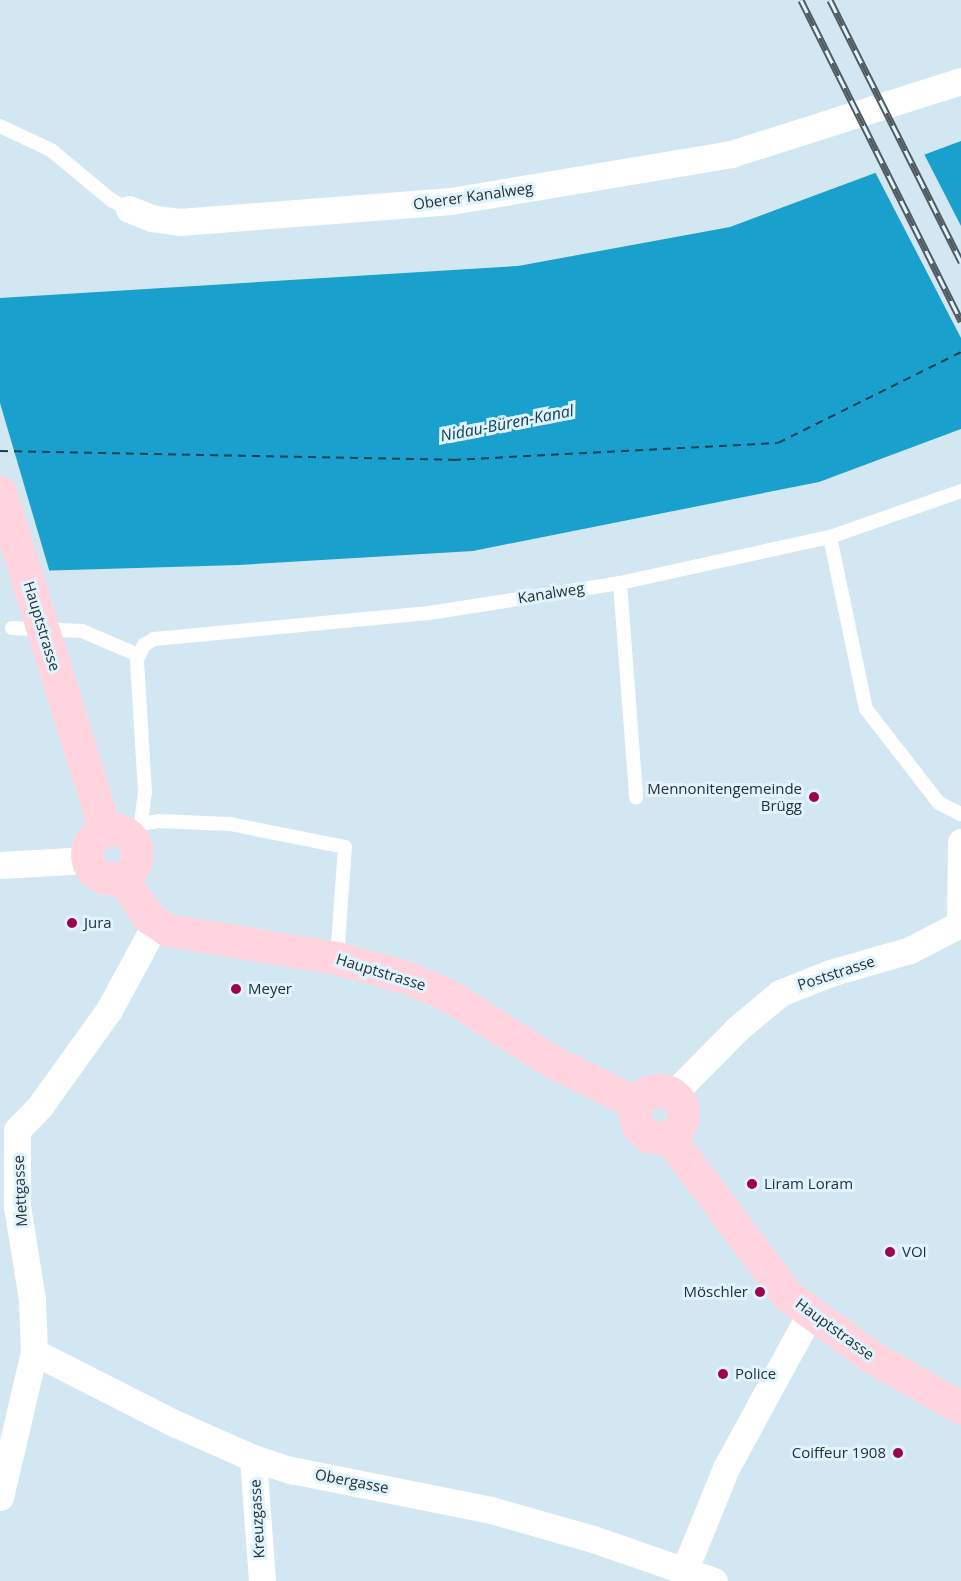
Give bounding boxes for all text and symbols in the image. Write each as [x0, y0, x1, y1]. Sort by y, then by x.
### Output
street label: Oberer Kanalweg [412, 179, 534, 213]
water label: Nidau-Büren-Kanal [439, 401, 575, 445]
street label: Hauptstrasse [20, 579, 64, 673]
street label: Kanalweg [516, 579, 586, 607]
place label: Mennonitengemeinde Brügg [647, 779, 802, 814]
marker: Mennonitengemeinde Brügg [807, 790, 821, 804]
place label: Jura [84, 914, 112, 932]
marker: Jura [65, 916, 79, 930]
street label: Hauptstrasse [334, 950, 428, 994]
street label: Poststrasse [795, 952, 877, 994]
place label: Meyer [248, 980, 292, 998]
marker: Meyer [229, 982, 243, 996]
street label: Mettgasse [9, 1155, 31, 1227]
place label: Liram Loram [764, 1175, 853, 1193]
marker: Liram Loram [745, 1177, 759, 1191]
place label: VOI [902, 1243, 927, 1261]
marker: VOI [883, 1245, 897, 1259]
place label: Möschler [684, 1283, 748, 1301]
marker: Möschler [753, 1285, 767, 1299]
street label: Hauptstrasse [792, 1294, 878, 1364]
place label: Police [735, 1365, 776, 1383]
marker: Police [716, 1367, 730, 1381]
place label: Coiffeur 1908 [792, 1444, 886, 1462]
marker: Coiffeur 1908 [891, 1446, 905, 1460]
street label: Obergasse [314, 1465, 390, 1497]
street label: Kreuzgasse [246, 1479, 268, 1559]

